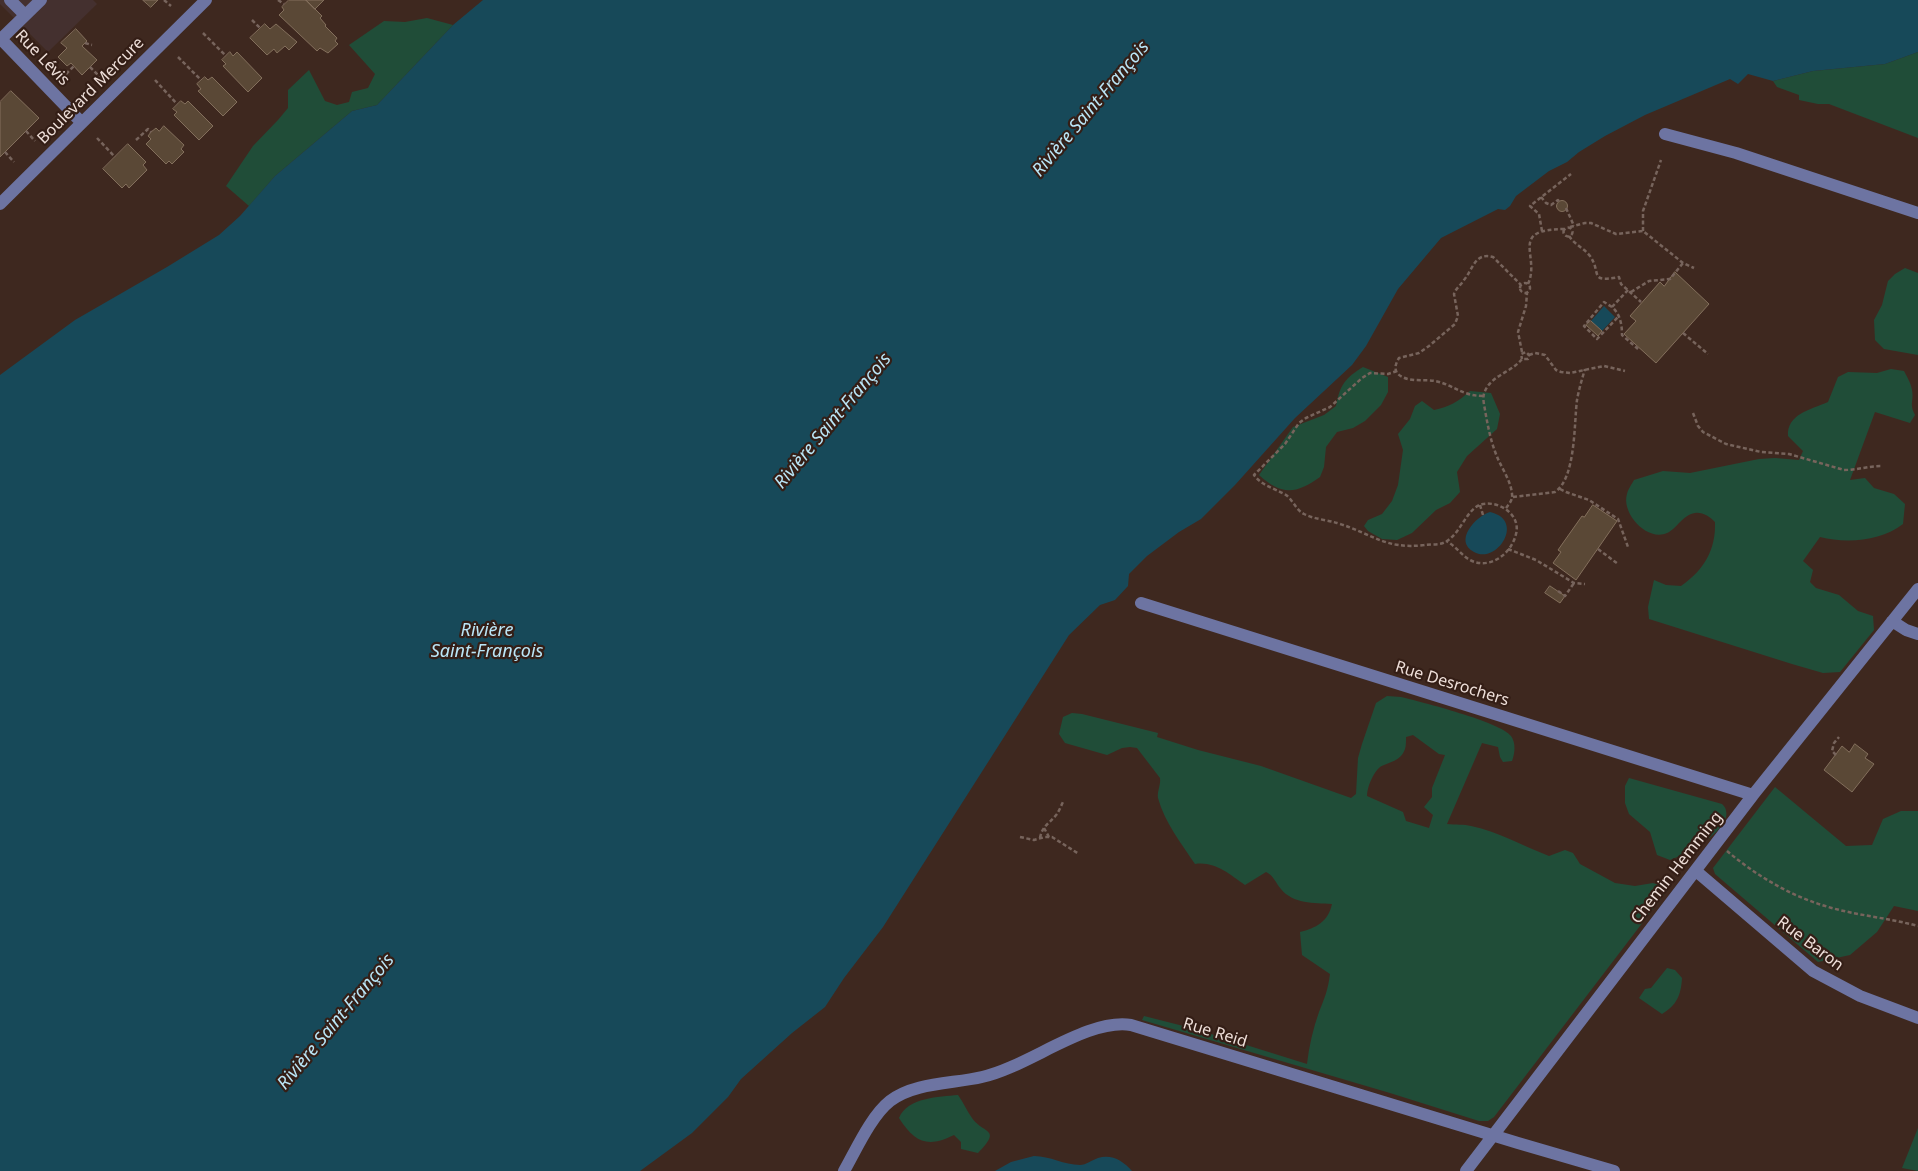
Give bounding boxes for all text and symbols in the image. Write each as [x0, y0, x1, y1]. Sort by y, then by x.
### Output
street label: Rue Lévis [11, 26, 73, 90]
street label: Boulevard Mercure [34, 34, 148, 148]
water label: Rivière Saint-François [1028, 37, 1154, 181]
water label: Rivière Saint-François [770, 349, 896, 493]
water label: Rivière Saint-François [431, 620, 543, 662]
street label: Rue Desrochers [1393, 658, 1511, 710]
street label: Chemin Hemming [1627, 808, 1727, 928]
street label: Rue Baron [1773, 913, 1847, 975]
water label: Rivière Saint-François [273, 950, 399, 1094]
street label: Rue Reid [1181, 1014, 1249, 1052]

